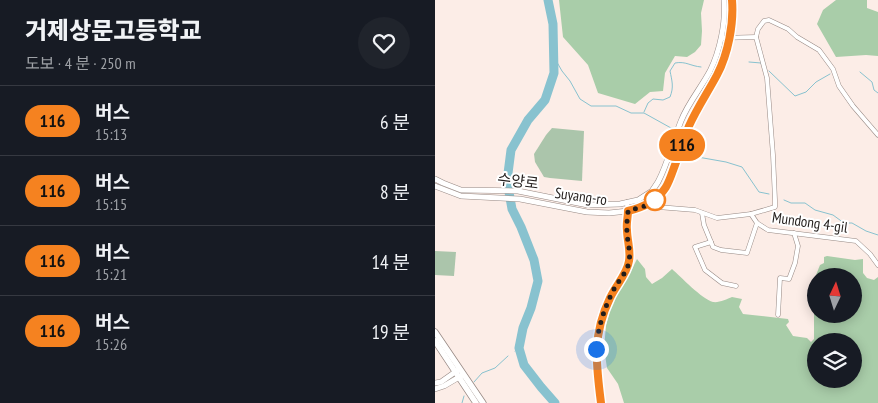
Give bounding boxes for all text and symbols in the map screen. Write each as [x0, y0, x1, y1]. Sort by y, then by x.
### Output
text: 거제상문고등학교 [25, 15, 202, 46]
button: heart [358, 17, 410, 69]
text: 도보 · 4 분 · 250 m [25, 53, 136, 73]
text: 버스 [95, 100, 130, 124]
text: 116 [40, 109, 65, 132]
text: 6 분 [380, 110, 410, 134]
text: 15:13 [95, 124, 127, 144]
line badge: 116 [653, 129, 711, 161]
text: 116 [669, 133, 695, 156]
street label: 수양로 [496, 169, 540, 193]
text: 버스 [95, 170, 130, 194]
text: 116 [40, 179, 65, 202]
text: 8 분 [380, 180, 410, 204]
street label: Suyang-ro [554, 183, 608, 209]
unlabelled marker [644, 189, 666, 211]
text: 15:15 [95, 194, 127, 214]
street label: Mundong 4-gil [771, 207, 850, 237]
text: 버스 [95, 240, 130, 264]
text: 116 [40, 249, 65, 272]
text: 14 분 [371, 250, 410, 274]
text: 15:21 [95, 264, 127, 284]
north arrow [807, 268, 863, 322]
map controls [807, 268, 862, 388]
text: 버스 [95, 310, 130, 334]
text: 116 [40, 319, 65, 342]
text: 19 분 [371, 320, 410, 344]
button: layers [807, 333, 862, 388]
text: 15:26 [95, 334, 127, 354]
your location [584, 337, 609, 362]

